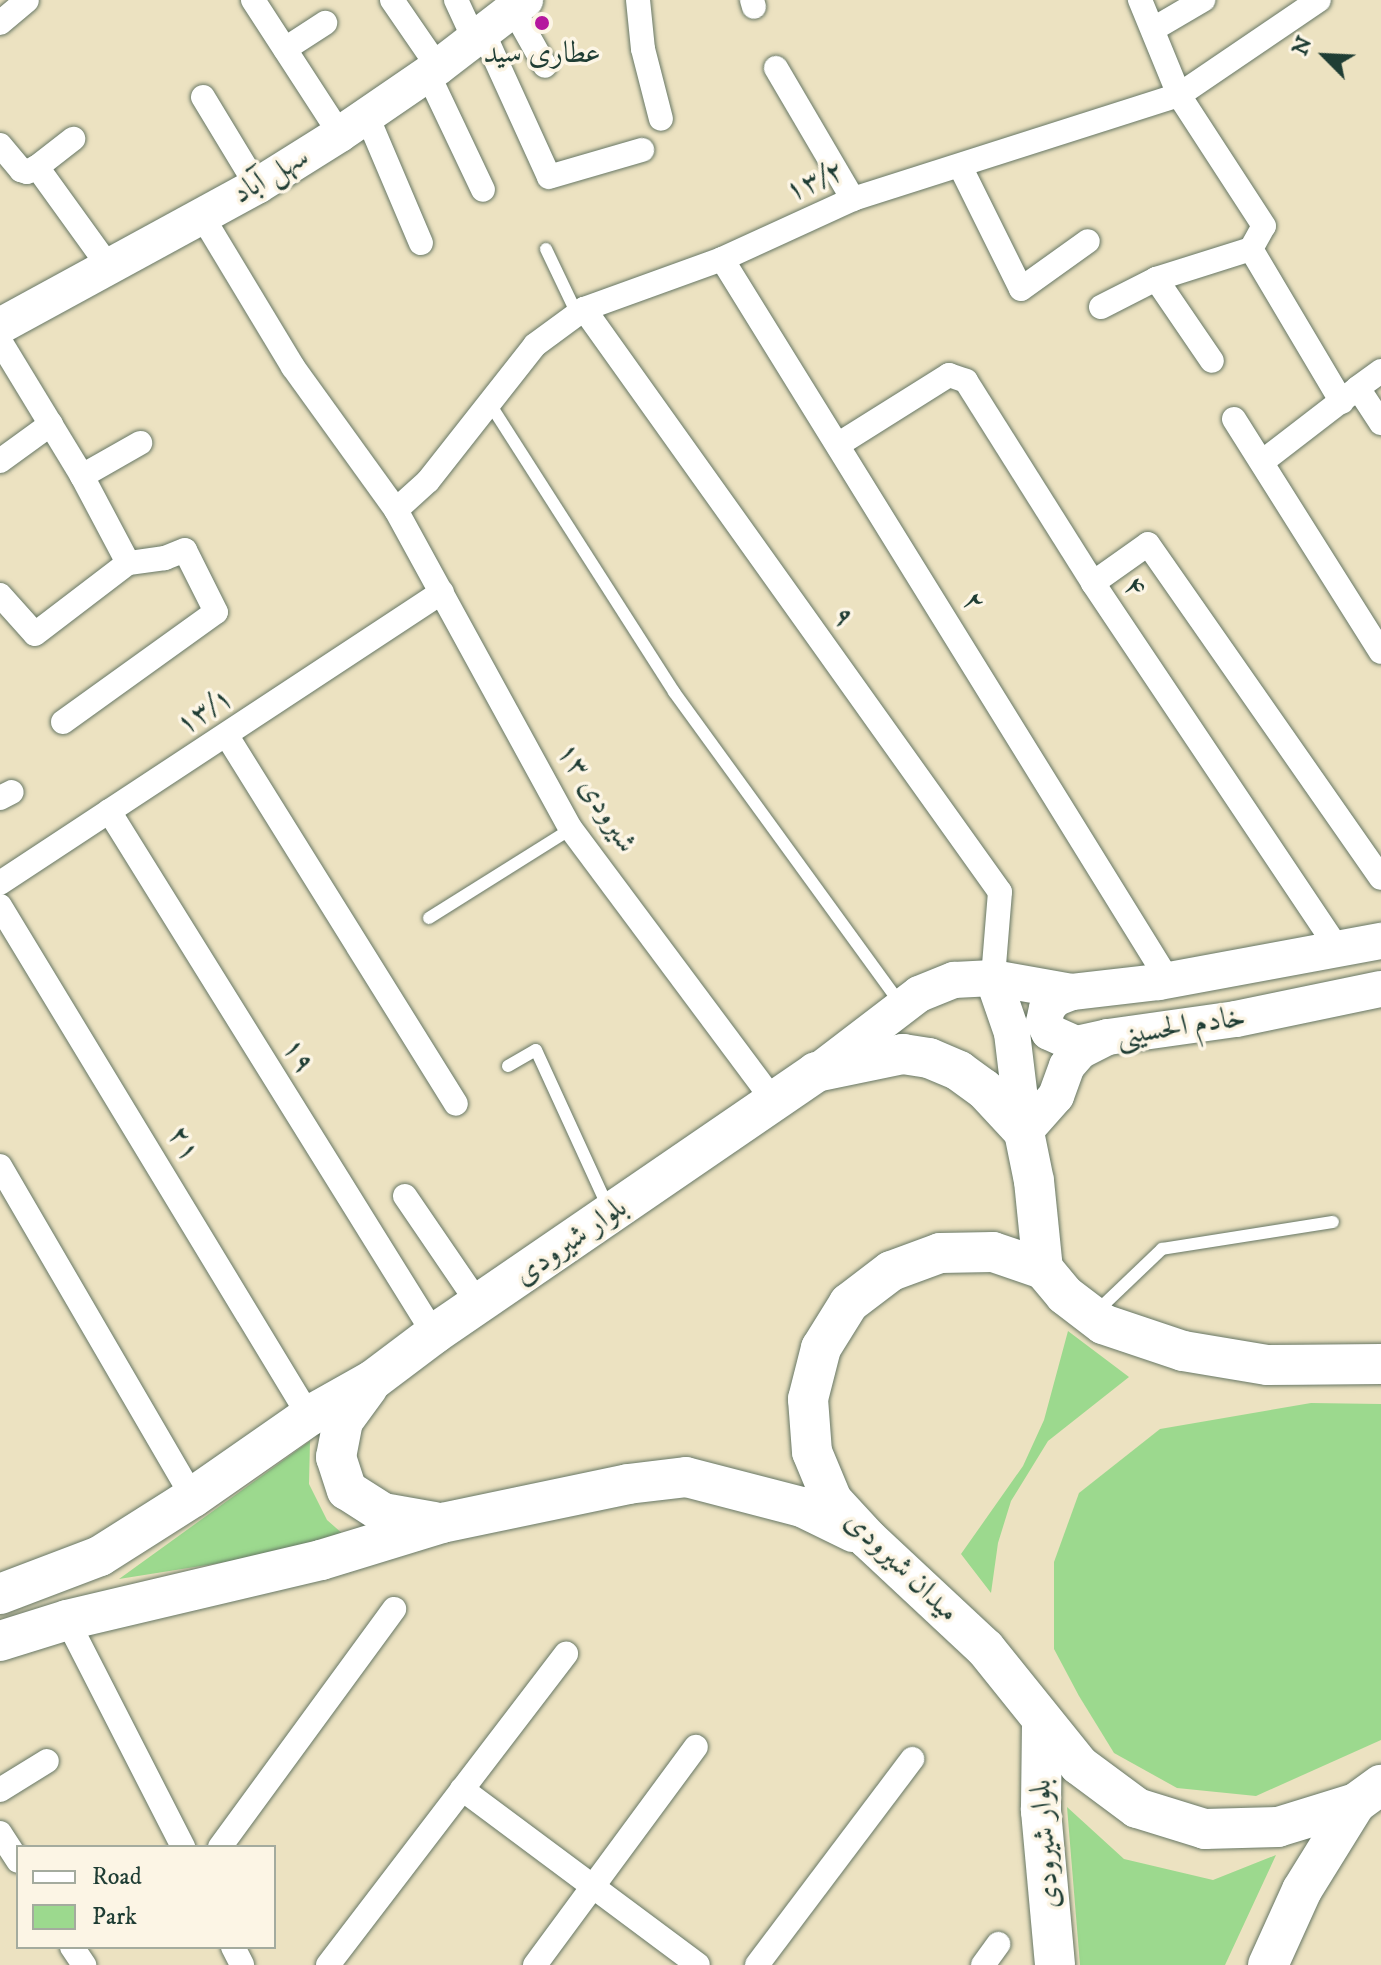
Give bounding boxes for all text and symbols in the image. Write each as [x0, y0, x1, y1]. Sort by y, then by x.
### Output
marker: عطاری سید [533, 14, 551, 32]
north arrow [1285, 16, 1365, 96]
text: N [1287, 32, 1319, 60]
place label: عطاری سید [483, 36, 601, 72]
street label: سهل آباد [226, 139, 316, 213]
street label: ۱۳/۲ [780, 154, 850, 210]
street label: ۴ [1114, 570, 1154, 604]
street label: ۲ [953, 585, 993, 619]
street label: ۹ [823, 599, 863, 635]
street label: ۱۳/۱ [170, 680, 240, 744]
street label: شیرودی ۱۳ [548, 736, 644, 860]
street label: خادم الحسینی [1114, 999, 1248, 1055]
street label: ۱۹ [273, 1032, 323, 1080]
street label: ۲۱ [159, 1120, 207, 1168]
street label: بلوار شیرودی [508, 1190, 634, 1294]
street label: میدان شیرودی [836, 1504, 966, 1630]
street label: بلوار شیرودی [1024, 1778, 1068, 1910]
legend [16, 1845, 276, 1949]
text: Road [92, 1862, 142, 1892]
text: Park [92, 1902, 137, 1932]

